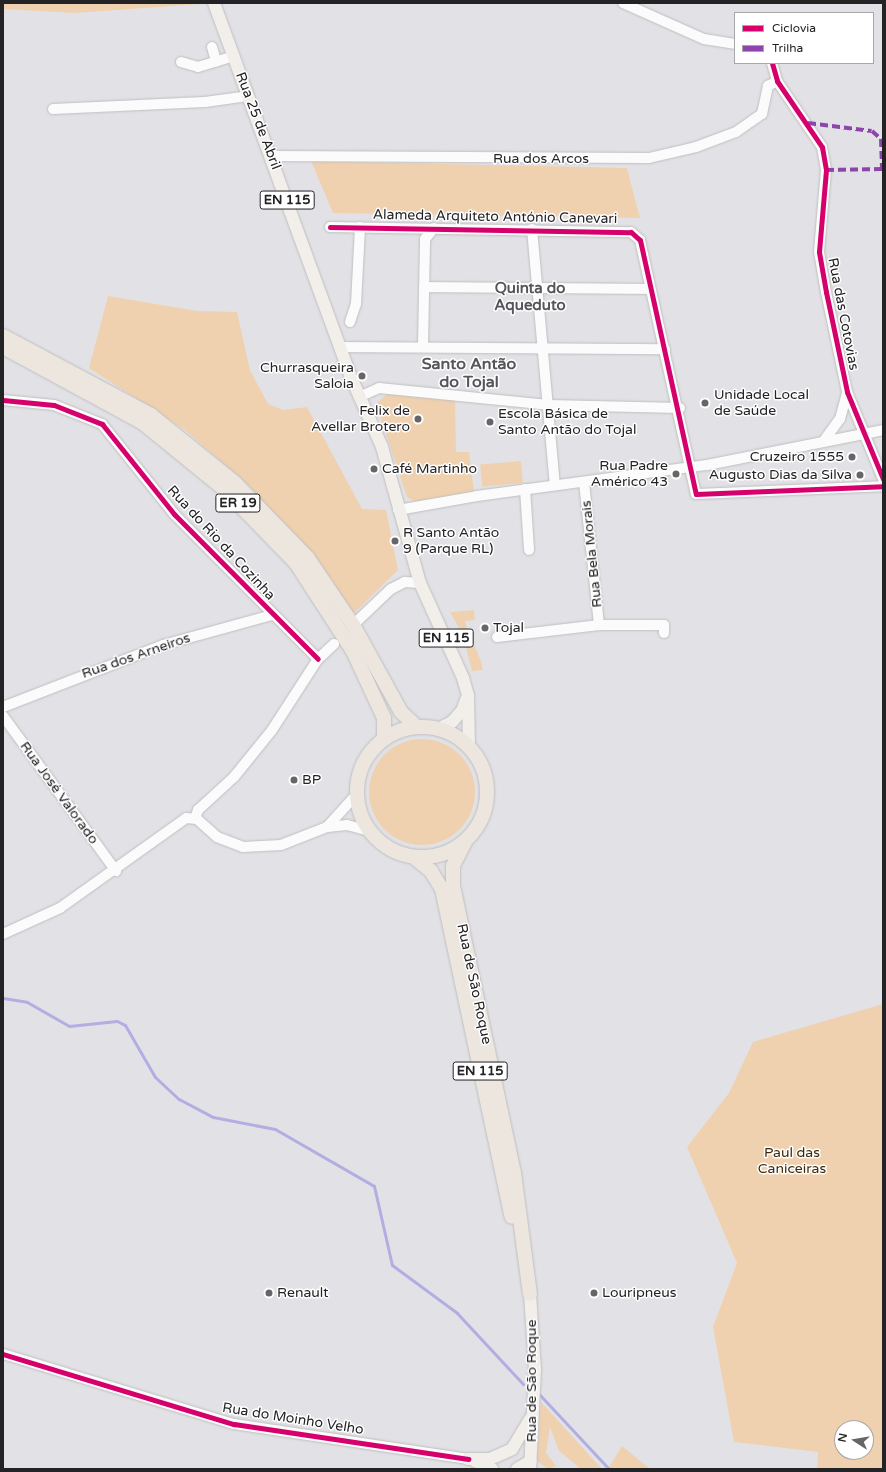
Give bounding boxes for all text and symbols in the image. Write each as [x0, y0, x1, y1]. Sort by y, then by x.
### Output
legend [734, 12, 874, 64]
text: Ciclovia [772, 21, 816, 35]
text: Trilha [772, 41, 803, 55]
street label: Rua 25 de Abril [232, 70, 284, 172]
street label: Rua dos Arcos [493, 151, 589, 167]
road number: EN 115 [259, 189, 315, 211]
street label: Alameda Arquiteto António Canevari [373, 206, 617, 228]
street label: Rua das Cotovias [824, 256, 862, 372]
district label: Quinta do Aqueduto [494, 279, 566, 314]
district label: Santo Antão do Tojal [422, 354, 516, 392]
place label: Churrasqueira Saloia [260, 360, 354, 392]
marker: Churrasqueira Saloia [357, 371, 367, 381]
place label: Unidade Local de Saúde [714, 387, 809, 420]
marker: Unidade Local de Saúde [699, 397, 711, 409]
place label: Felix de Avellar Brotero [311, 403, 410, 436]
place label: Escola Básica de Santo Antão do Tojal [498, 406, 636, 438]
marker: Felix de Avellar Brotero [413, 414, 423, 424]
marker: Escola Básica de Santo Antão do Tojal [485, 417, 495, 427]
place label: Cruzeiro 1555 [750, 449, 844, 465]
marker: Cruzeiro 1555 [847, 452, 857, 462]
place label: Rua Padre Américo 43 [591, 458, 668, 490]
place label: Café Martinho [382, 461, 477, 477]
marker: Café Martinho [369, 464, 379, 474]
place label: Augusto Dias da Silva [709, 467, 852, 483]
marker: Rua Padre Américo 43 [671, 469, 681, 479]
marker: Augusto Dias da Silva [855, 470, 865, 480]
street label: Rua do Rio da Cozinha [164, 482, 278, 604]
road number: ER 19 [215, 492, 261, 514]
street label: Rua Bela Morais [578, 500, 606, 608]
place label: R Santo Antão 9 (Parque RL) [403, 525, 499, 558]
marker: R Santo Antão 9 (Parque RL) [390, 536, 400, 546]
place label: Tojal [493, 620, 524, 636]
marker: Tojal [480, 623, 490, 633]
road number: EN 115 [418, 627, 474, 649]
street label: Rua dos Arneiros [79, 630, 193, 682]
street label: Rua José Valorado [16, 738, 102, 848]
place label: BP [302, 772, 321, 788]
marker: BP [289, 775, 299, 785]
street label: Rua de São Roque [453, 922, 495, 1046]
road number: EN 115 [452, 1060, 508, 1082]
park label: Paul das Caniceiras [758, 1145, 826, 1178]
place label: Renault [277, 1285, 329, 1301]
place label: Louripneus [602, 1285, 676, 1301]
marker: Renault [264, 1288, 274, 1298]
marker: Louripneus [589, 1288, 599, 1298]
street label: Rua de São Roque [524, 1320, 540, 1442]
street label: Rua do Moinho Velho [221, 1400, 365, 1438]
north arrow [834, 1420, 874, 1460]
text: N [835, 1432, 850, 1443]

